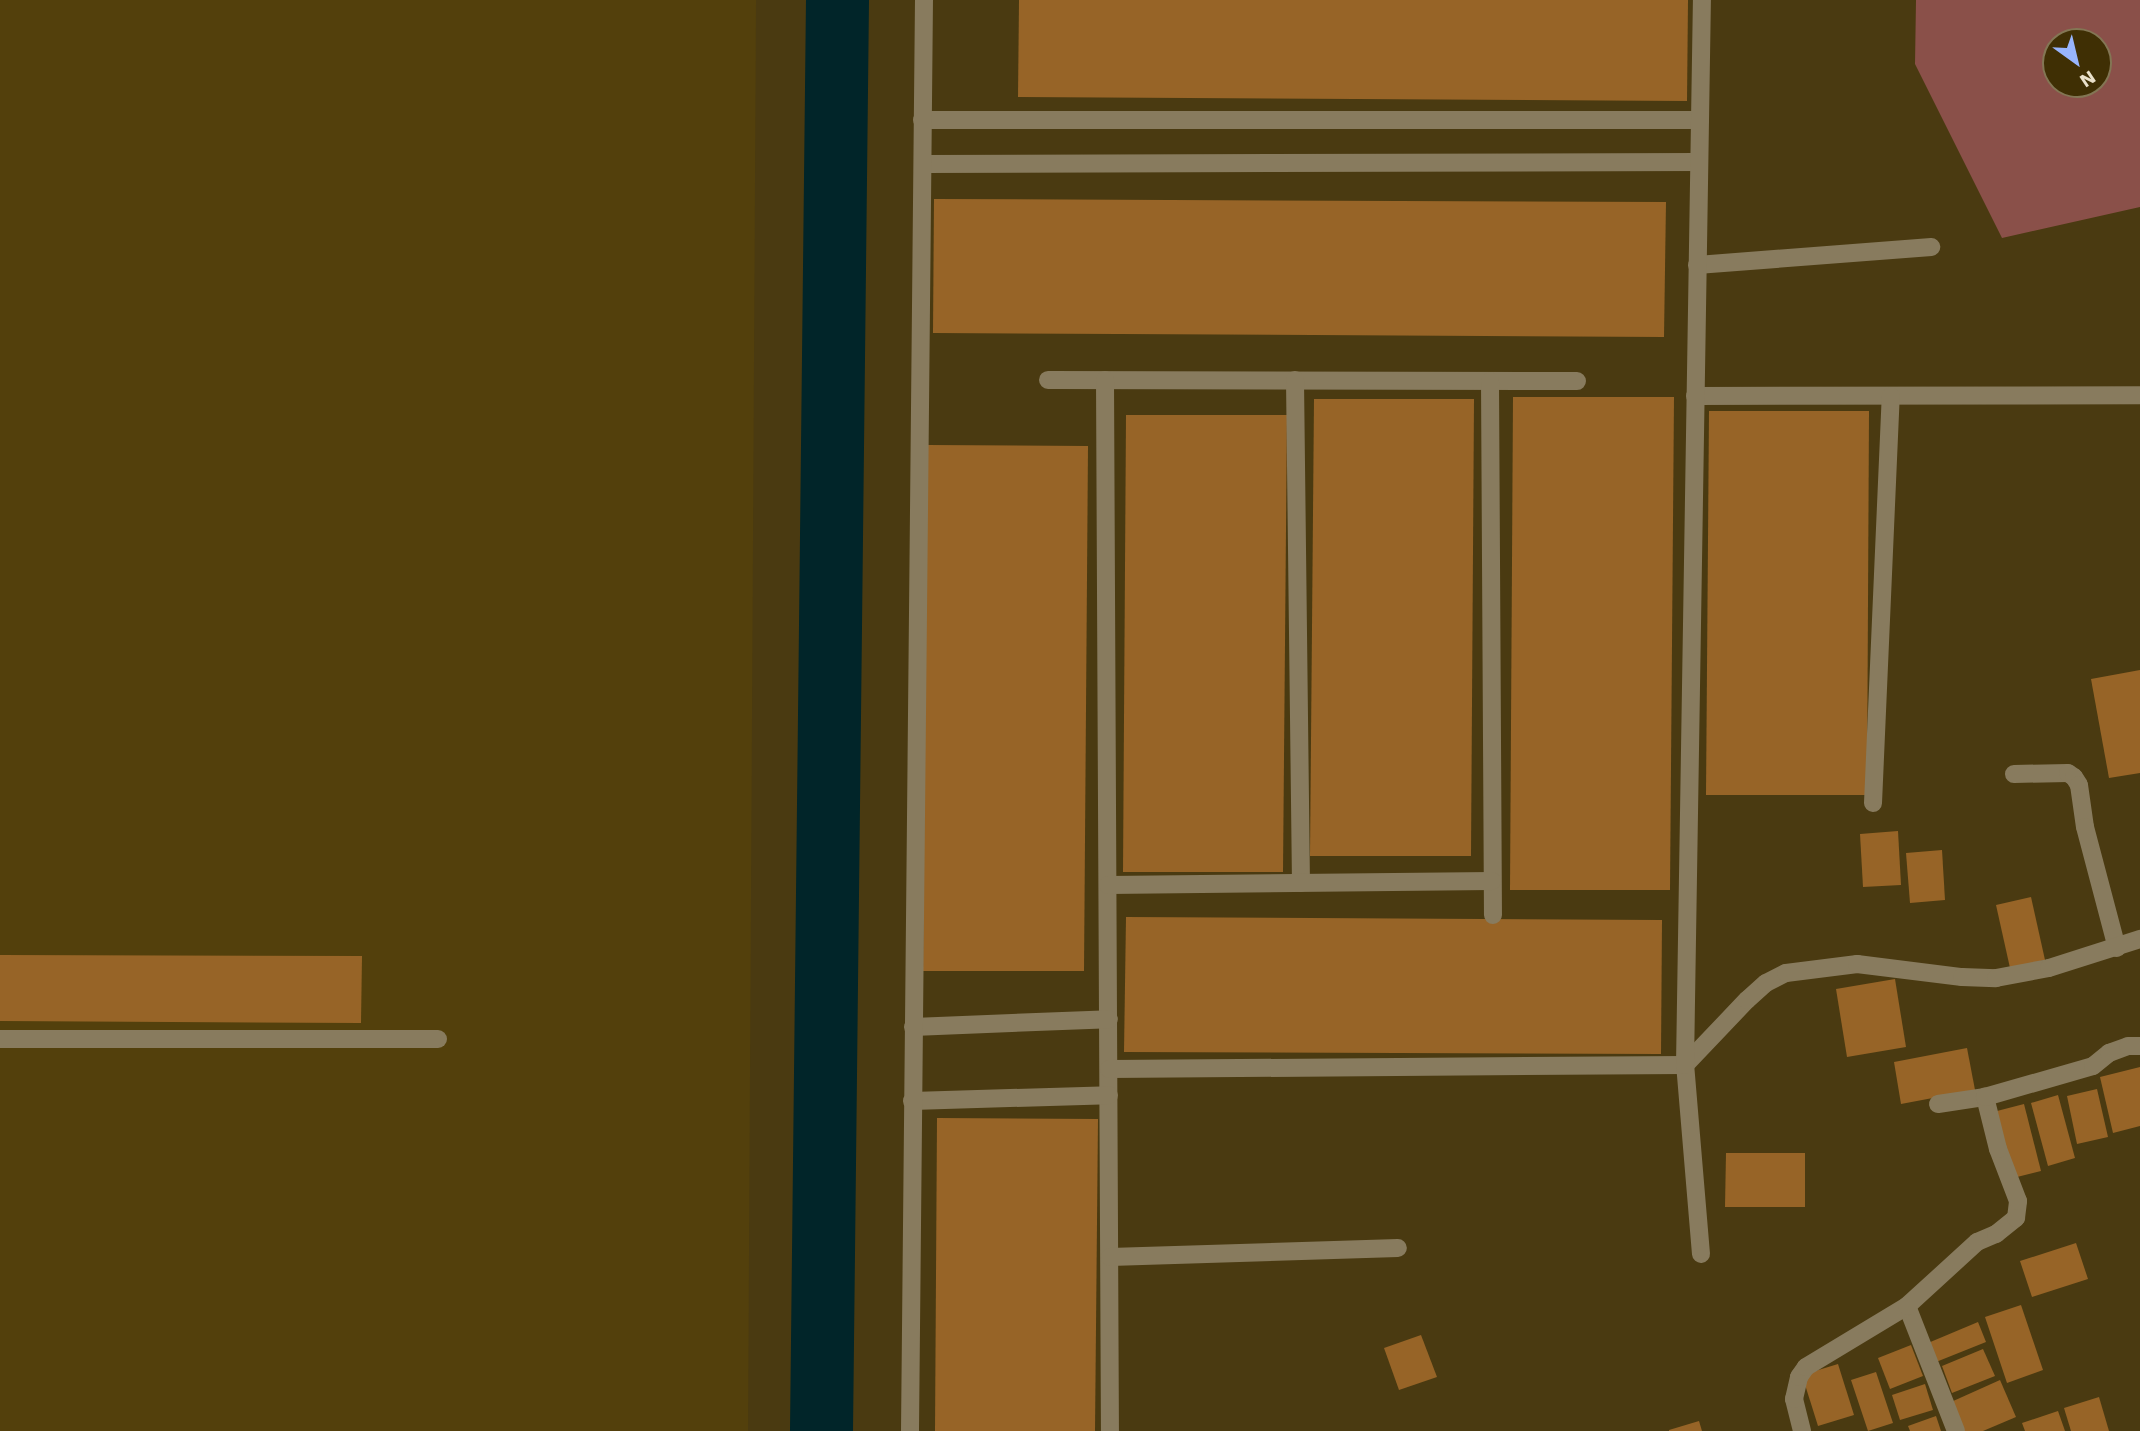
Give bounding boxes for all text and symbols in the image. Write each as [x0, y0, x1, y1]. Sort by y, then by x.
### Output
north arrow [2042, 28, 2112, 98]
text: N [2076, 66, 2100, 93]

